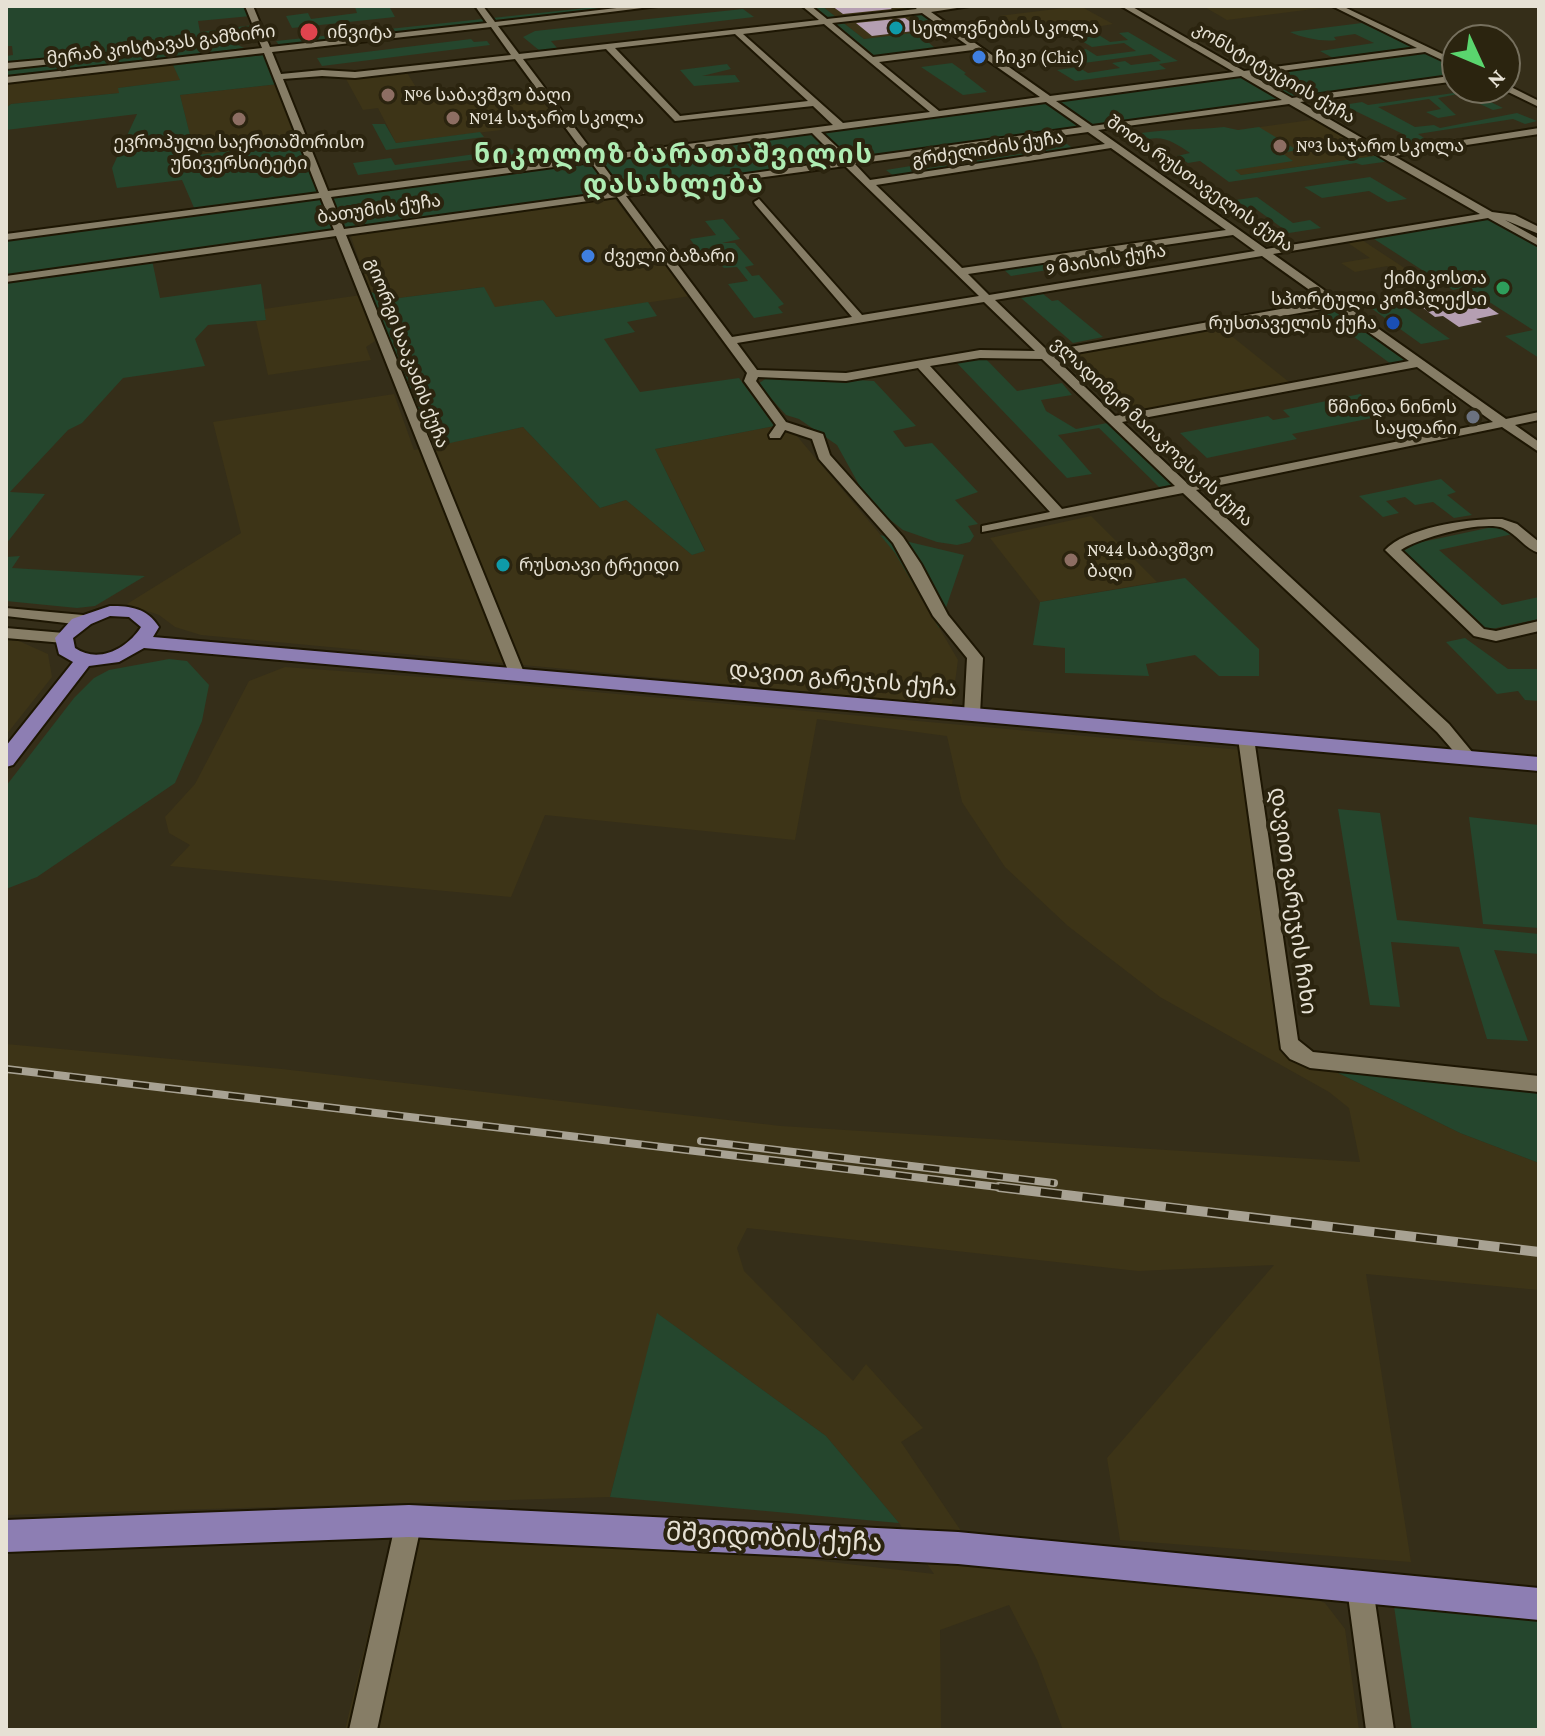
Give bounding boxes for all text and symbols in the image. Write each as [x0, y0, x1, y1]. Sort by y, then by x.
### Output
place label: სელოვნების სკოლა [912, 17, 1099, 39]
street label: კონსტიტუციის ქუჩა [1189, 18, 1359, 128]
marker: სელოვნების სკოლა [887, 19, 905, 37]
street label: მერაბ კოსტავას გამზირი [45, 20, 277, 70]
marker: ინვიტა [298, 21, 320, 43]
place label: ინვიტა [327, 21, 392, 43]
north arrow [1441, 24, 1521, 104]
place label: ჩიკი (Chic) [995, 46, 1085, 68]
marker: ჩიკი (Chic) [970, 48, 988, 66]
text: N [1483, 66, 1511, 94]
place label: №6 საბავშვო ბაღი [404, 84, 571, 106]
marker: №6 საბავშვო ბაღი [379, 86, 397, 104]
place label: №14 საჯარო სკოლა [469, 107, 644, 129]
marker: №14 საჯარო სკოლა [444, 109, 462, 127]
marker: ევროპული საერთაშორისო უნივერსიტეტი [230, 110, 248, 128]
street label: შოთა რუსთაველის ქუჩა [1102, 111, 1298, 257]
street label: გრძელიძის ქუჩა [911, 126, 1065, 172]
place label: ევროპული საერთაშორისო უნივერსიტეტი [114, 131, 364, 174]
place label: №3 საჯარო სკოლა [1296, 135, 1464, 157]
marker: №3 საჯარო სკოლა [1271, 137, 1289, 155]
district label: ნიკოლოზ ბარათაშვილის დასახლება [474, 139, 874, 200]
street label: ბათუმის ქუჩა [316, 190, 442, 228]
street label: 9 მაისის ქუჩა [1044, 240, 1168, 280]
place label: ძველი ბაზარი [604, 245, 735, 267]
marker: ძველი ბაზარი [579, 247, 597, 265]
street label: გიორგი სააკაძის ქუჩა [361, 255, 453, 451]
place label: ქიმიკოსთა სპორტული კომპლექსი [1271, 267, 1487, 310]
marker: ქიმიკოსთა სპორტული კომპლექსი [1494, 279, 1512, 297]
place label: რუსთაველის ქუჩა [1208, 312, 1377, 334]
marker: რუსთაველის ქუჩა [1384, 314, 1402, 332]
street label: ვლადიმერ მაიაკოვსკის ქუჩა [1047, 333, 1257, 531]
place label: წმინდა ნინოს საყდარი [1327, 396, 1457, 438]
marker: წმინდა ნინოს საყდარი [1464, 408, 1482, 426]
place label: №44 საბავშვო ბაღი [1087, 539, 1214, 582]
marker: №44 საბავშვო ბაღი [1062, 551, 1080, 569]
place label: რუსთავი ტრეიდი [519, 554, 679, 576]
marker: რუსთავი ტრეიდი [494, 556, 512, 574]
street label: დავით გარეჯის ქუჩა [728, 656, 958, 702]
street label: დავით გარეჯის ჩიხი [1264, 786, 1322, 1016]
street label: მშვიდობის ქუჩა [665, 1517, 883, 1559]

